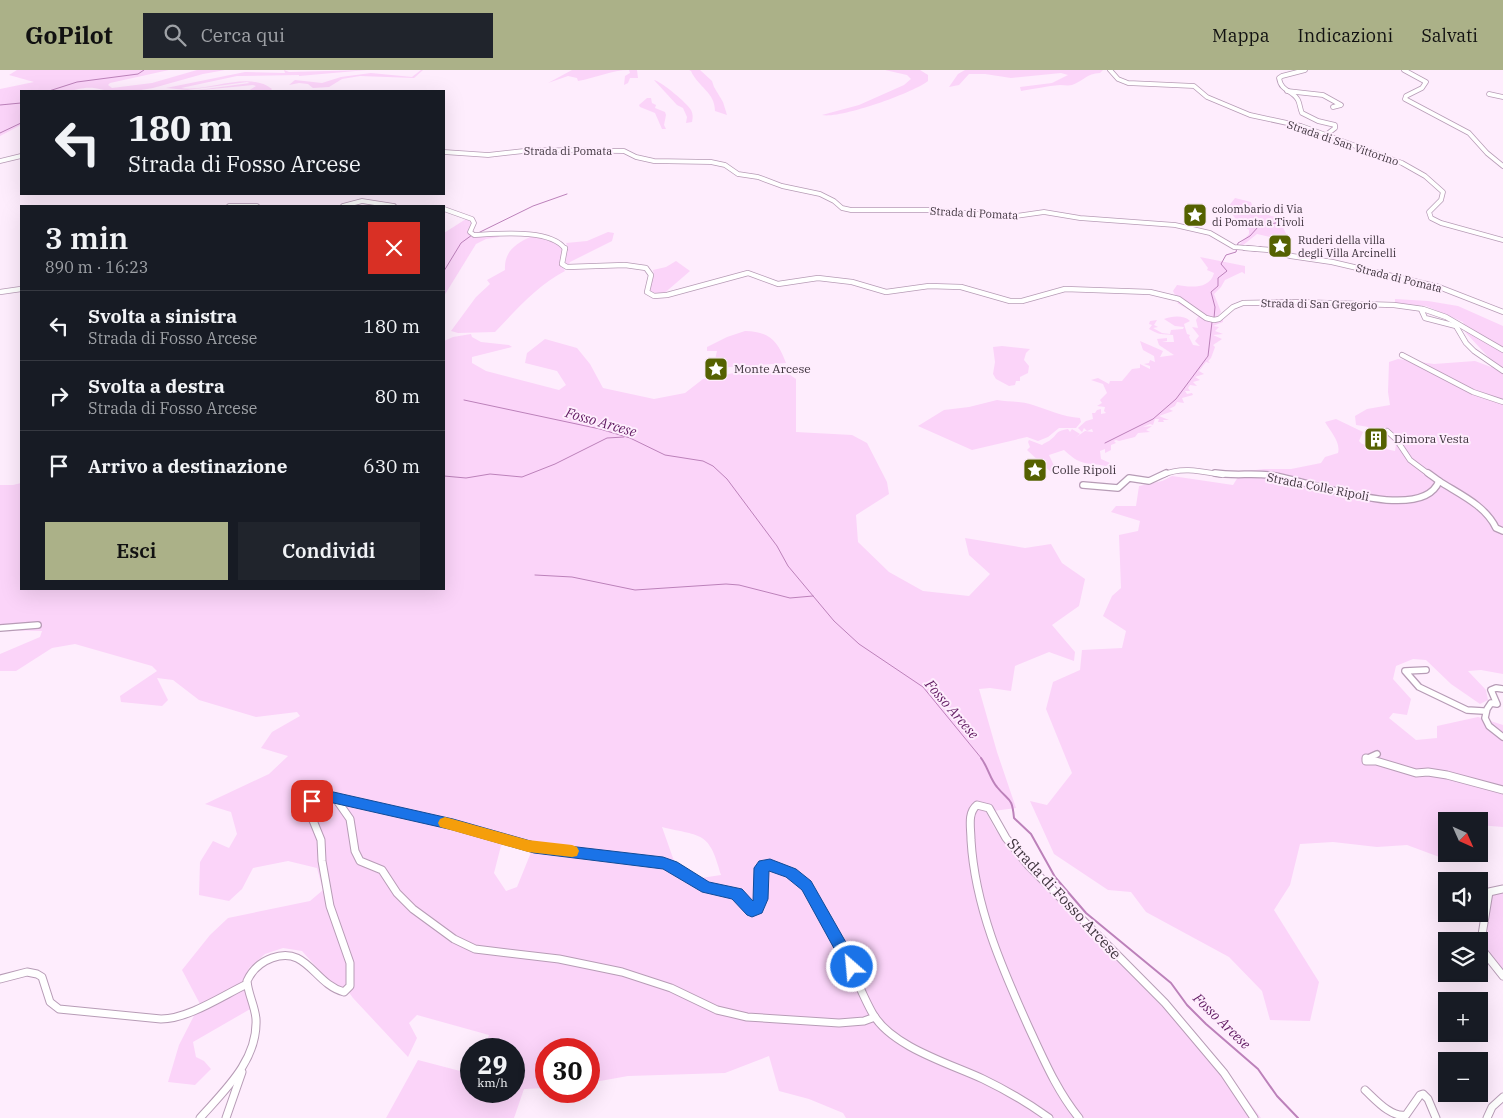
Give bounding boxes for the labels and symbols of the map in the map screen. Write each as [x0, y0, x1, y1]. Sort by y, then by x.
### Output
street label: Strada di San Vittorino [1285, 117, 1401, 169]
street label: Strada di Pomata [524, 144, 612, 158]
place icon: colombario di Via di Pomata a Tivoli [1182, 202, 1208, 228]
place label: colombario di Via di Pomata a Tivoli [1212, 202, 1305, 229]
street label: Strada di Pomata [930, 204, 1018, 222]
place icon: Ruderi della villa degli Villa Arcinelli [1267, 233, 1293, 259]
place label: Ruderi della villa degli Villa Arcinelli [1298, 233, 1397, 260]
street label: Strada di Pomata [1354, 261, 1444, 295]
street label: Strada di San Gregorio [1261, 296, 1377, 312]
place icon: Monte Arcese [703, 356, 729, 382]
place label: Monte Arcese [734, 361, 811, 376]
water label: Fosso Arcese [562, 403, 639, 441]
building icon: Dimora Vesta [1363, 426, 1389, 452]
place label: Dimora Vesta [1394, 431, 1470, 446]
place icon: Colle Ripoli [1022, 457, 1048, 483]
place label: Colle Ripoli [1052, 462, 1117, 477]
street label: Strada Colle Ripoli [1266, 469, 1371, 504]
water label: Fosso Arcese [921, 675, 983, 743]
pin [291, 780, 333, 822]
north arrow [1438, 812, 1488, 862]
street label: Strada di Fosso Arcese [1003, 834, 1125, 963]
position arrow [825, 940, 877, 992]
water label: Fosso Arcese [1189, 988, 1255, 1053]
speed limit sign: 30 [535, 1038, 600, 1103]

